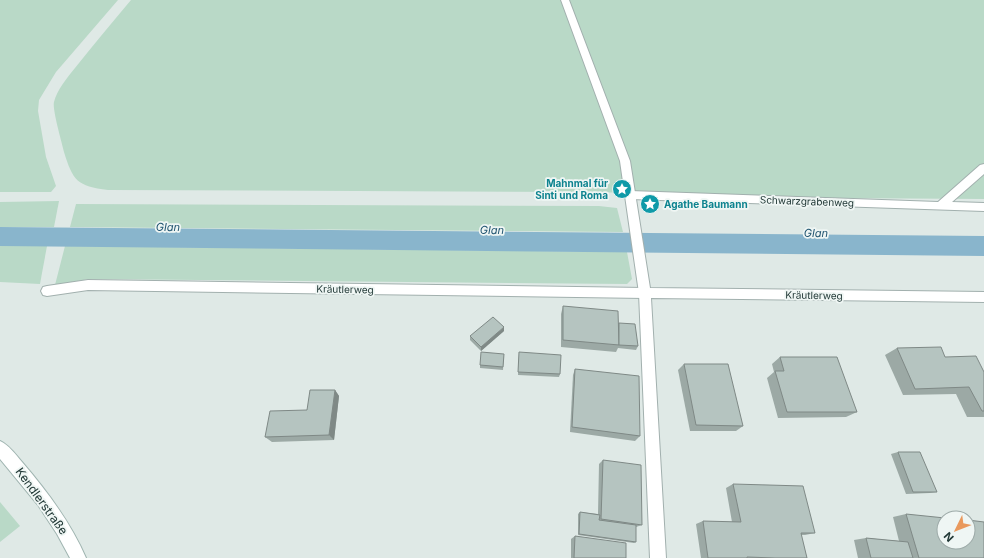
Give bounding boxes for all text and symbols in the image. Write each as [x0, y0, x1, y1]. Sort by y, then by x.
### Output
place label: Mahnmal für Sinti und Roma [535, 177, 608, 201]
place icon: Mahnmal für Sinti und Roma [611, 178, 633, 200]
place icon: Agathe Baumann [639, 193, 661, 215]
street label: Schwarzgrabenweg [760, 193, 854, 209]
place label: Agathe Baumann [664, 198, 748, 211]
water label: Glan [156, 220, 181, 234]
water label: Glan [480, 223, 505, 237]
water label: Glan [804, 226, 829, 240]
street label: Kräutlerweg [316, 283, 374, 295]
street label: Kräutlerweg [785, 289, 843, 301]
street label: Kendlerstraße [13, 464, 71, 538]
north arrow [936, 510, 976, 550]
text: N [941, 529, 957, 545]

